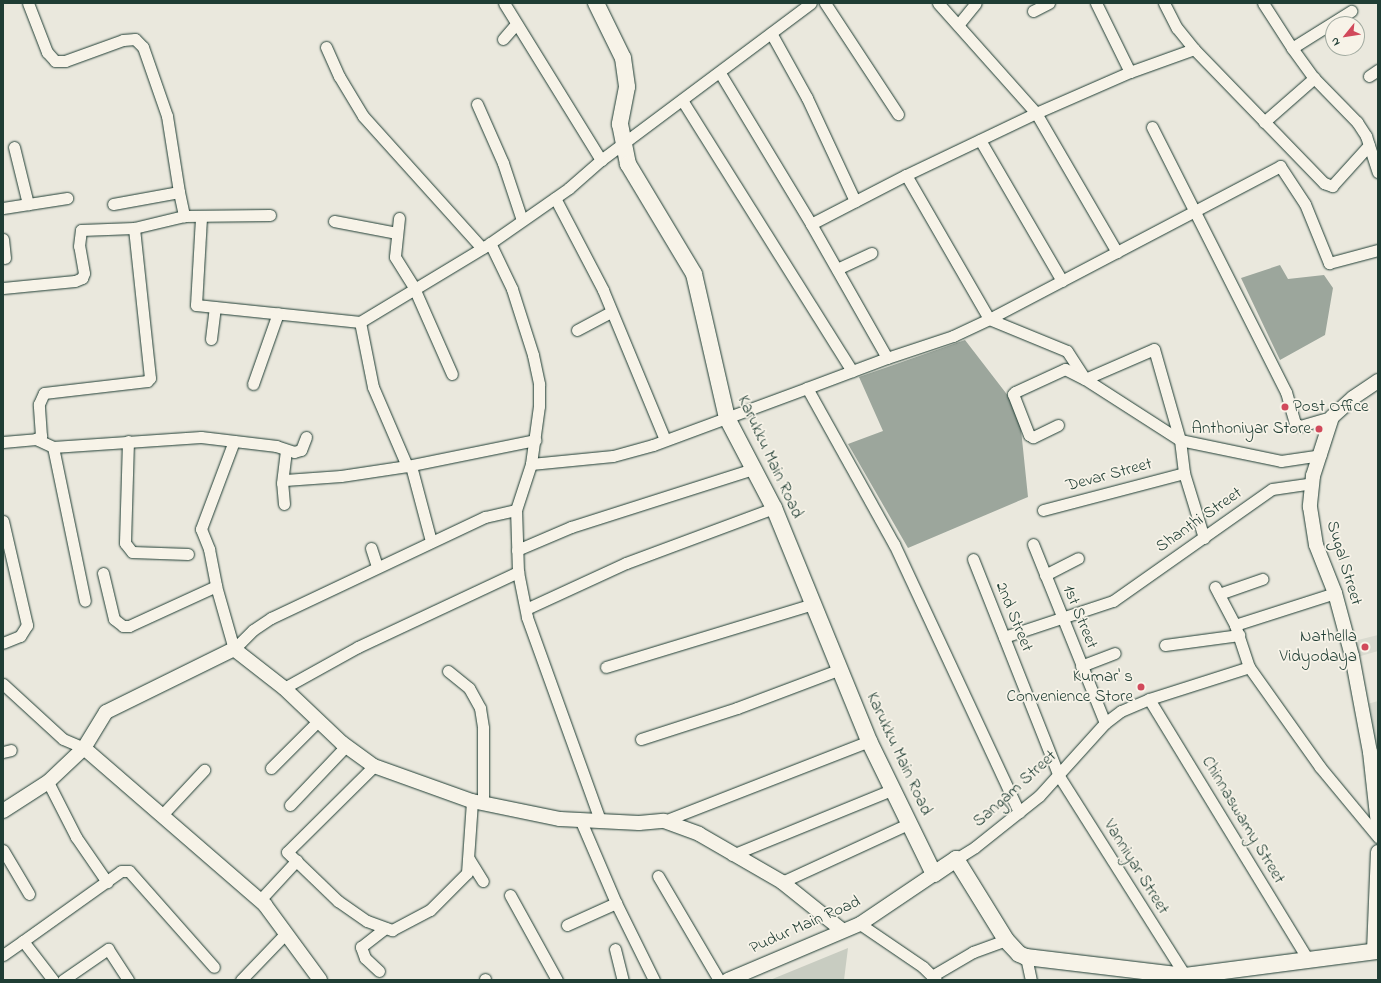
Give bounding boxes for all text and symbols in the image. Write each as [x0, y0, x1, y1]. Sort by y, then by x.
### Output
north arrow [1325, 16, 1365, 56]
text: N [1327, 34, 1344, 49]
street label: Karukku Main Road [733, 392, 807, 522]
place label: Post Office [1293, 397, 1369, 417]
marker: Post Office [1280, 402, 1290, 412]
place label: Anthoniyar Store [1192, 419, 1311, 439]
marker: Anthoniyar Store [1314, 424, 1324, 434]
street label: Devar Street [1064, 454, 1154, 496]
street label: Shanthi Street [1152, 483, 1246, 557]
street label: Sugal Street [1321, 518, 1367, 608]
street label: 2nd Street [991, 579, 1037, 655]
street label: 1st Street [1058, 582, 1102, 652]
place label: Nathella Vidyodaya [1279, 627, 1357, 667]
marker: Nathella Vidyodaya [1360, 642, 1370, 652]
place label: Kumar' s Convenience Store [1007, 667, 1133, 707]
marker: Kumar' s Convenience Store [1136, 682, 1146, 692]
street label: Karukku Main Road [862, 689, 936, 819]
street label: Sangam Street [969, 746, 1061, 832]
street label: Chinnaswamy Street [1197, 753, 1289, 887]
street label: Vanniyar Street [1099, 816, 1173, 918]
street label: Pudur Main Road [746, 891, 864, 959]

